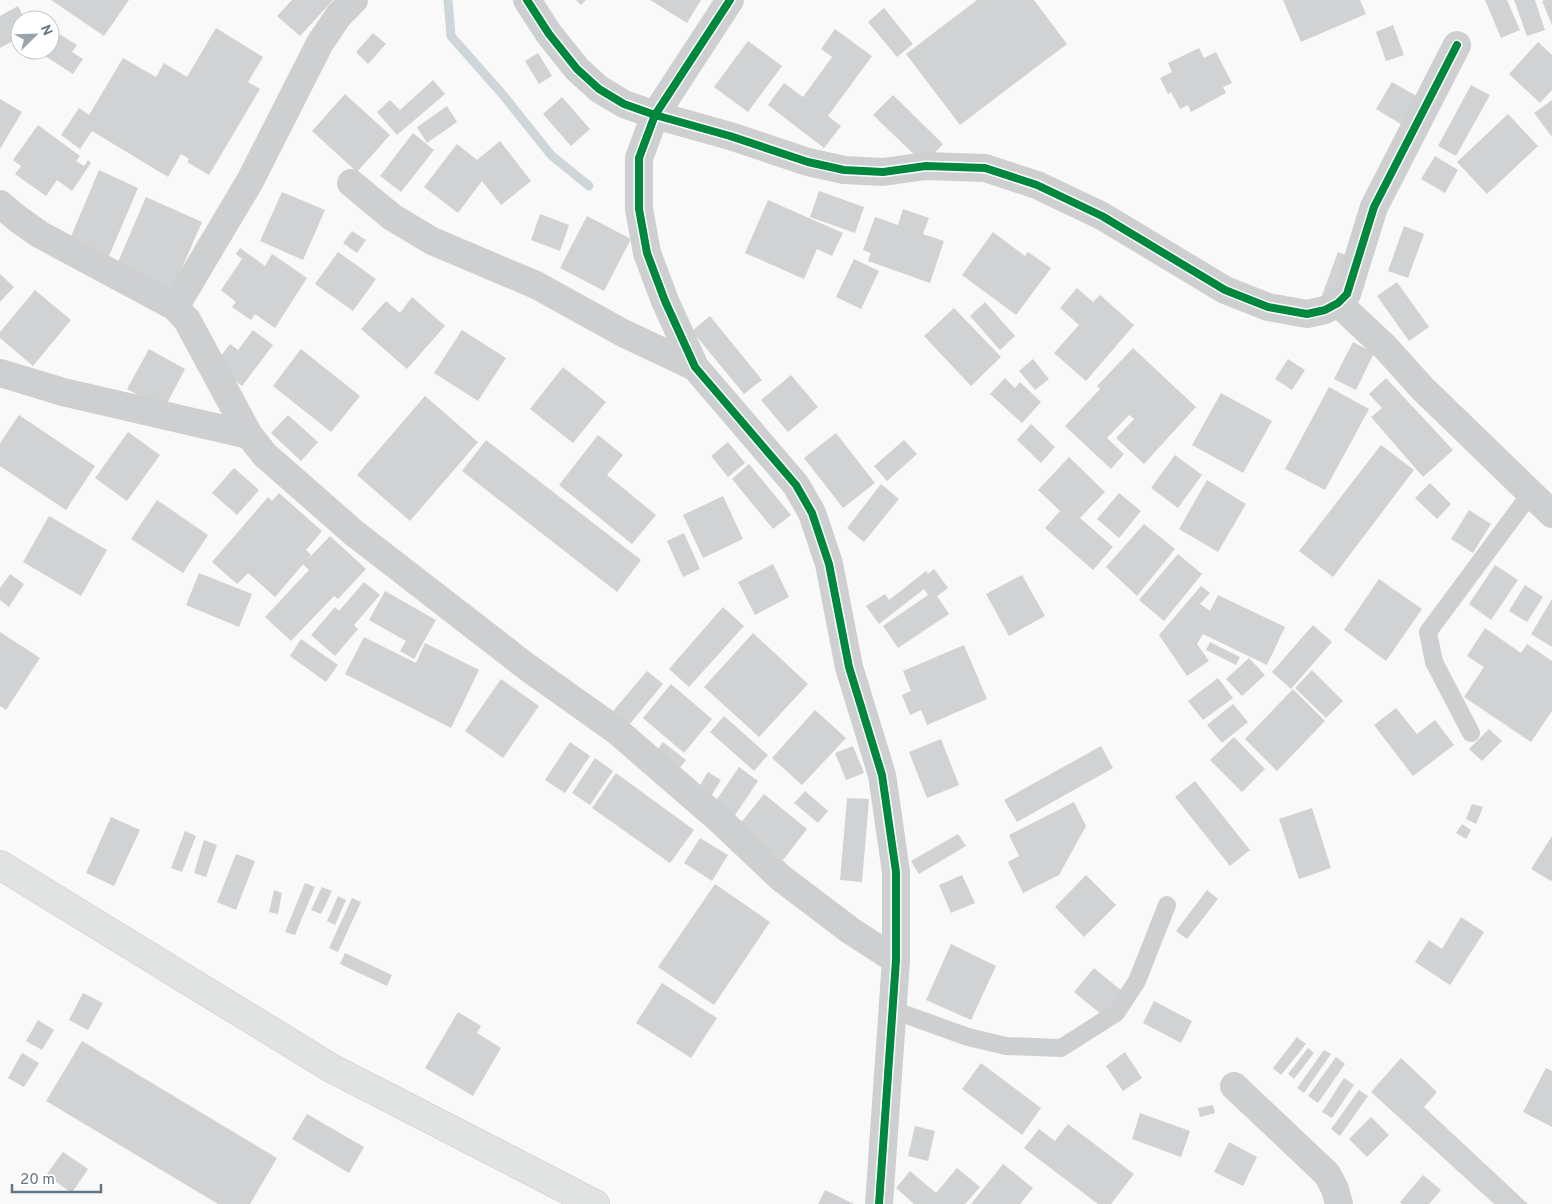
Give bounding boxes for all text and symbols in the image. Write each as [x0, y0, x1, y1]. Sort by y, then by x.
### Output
north arrow [10, 10, 60, 60]
text: N [36, 23, 55, 38]
scale bar [12, 1162, 101, 1194]
text: 20 m [20, 1171, 55, 1190]

